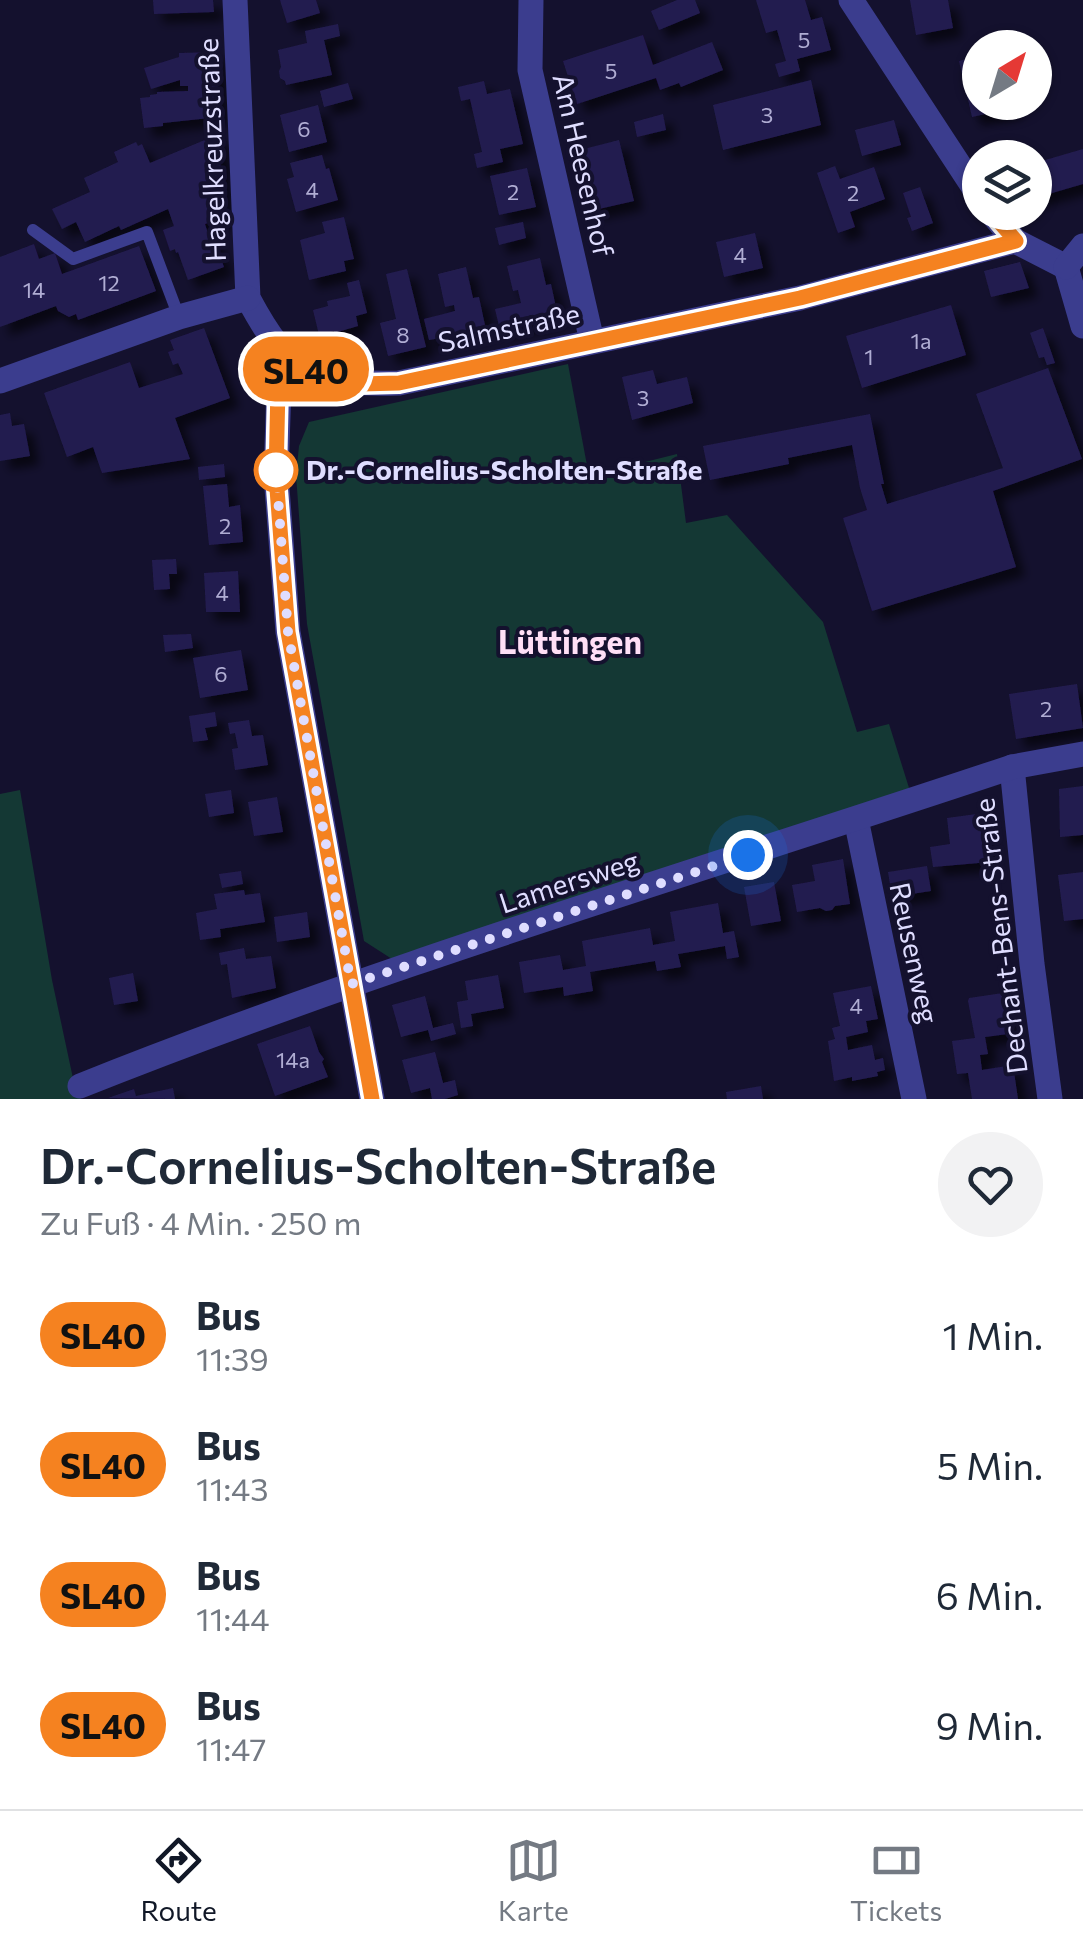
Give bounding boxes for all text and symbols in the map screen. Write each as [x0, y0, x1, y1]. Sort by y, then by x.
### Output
house number: 5 [798, 26, 810, 53]
north arrow [962, 30, 1052, 120]
map controls [962, 30, 1052, 230]
street label: Hagelkreuzstraße [190, 37, 232, 263]
house number: 5 [605, 57, 617, 84]
street label: Am Heesenhof [546, 70, 622, 260]
house number: 3 [761, 101, 773, 128]
house number: 6 [297, 115, 311, 142]
button: layers [962, 140, 1052, 230]
house number: 4 [305, 176, 319, 203]
house number: 2 [507, 178, 519, 205]
house number: 2 [847, 179, 859, 206]
house number: 4 [733, 241, 747, 268]
house number: 12 [98, 269, 120, 296]
house number: 14 [23, 276, 45, 303]
street label: Salmstraße [435, 295, 583, 359]
house number: 8 [396, 321, 410, 348]
house number: 1a [911, 327, 931, 354]
line badge: SL40 [236, 336, 376, 402]
house number: 1 [864, 343, 874, 370]
text: SL40 [263, 348, 349, 391]
house number: 3 [637, 384, 649, 411]
marker: Dr.-Cornelius-Scholten-Straße [255, 449, 297, 491]
place label: Dr.-Cornelius-Scholten-Straße [306, 452, 703, 486]
house number: 2 [219, 512, 231, 539]
house number: 4 [215, 579, 229, 606]
district label: Lüttingen [498, 621, 642, 661]
house number: 6 [214, 660, 228, 687]
house number: 2 [1040, 695, 1052, 722]
street label: Dechant-Bens-Straße [966, 796, 1034, 1076]
your location [723, 830, 773, 880]
street label: Lamersweg [495, 842, 643, 920]
street label: Reusenweg [883, 879, 947, 1026]
house number: 4 [849, 992, 863, 1019]
house number: 14a [276, 1046, 310, 1073]
button: heart [938, 1132, 1043, 1237]
text: Dr.-Cornelius-Scholten-Straße [40, 1135, 716, 1194]
text: Zu Fuß · 4 Min. · 250 m [40, 1202, 361, 1242]
text: Bus [196, 1291, 261, 1338]
text: 1 Min. [943, 1311, 1043, 1358]
text: SL40 [60, 1313, 146, 1356]
text: 11:39 [196, 1338, 269, 1378]
text: Bus [196, 1421, 261, 1468]
text: 5 Min. [937, 1441, 1043, 1488]
text: SL40 [60, 1443, 146, 1486]
text: 11:43 [196, 1468, 268, 1508]
text: Bus [196, 1551, 261, 1598]
text: 6 Min. [936, 1571, 1043, 1618]
text: SL40 [60, 1573, 146, 1616]
text: 11:44 [196, 1598, 269, 1638]
text: Bus [196, 1681, 261, 1728]
text: 9 Min. [936, 1701, 1043, 1748]
text: SL40 [60, 1703, 146, 1746]
text: 11:47 [196, 1728, 266, 1768]
tab: Route [141, 1833, 217, 1927]
tab: Karte [498, 1833, 569, 1927]
tab: Tickets [850, 1833, 942, 1927]

